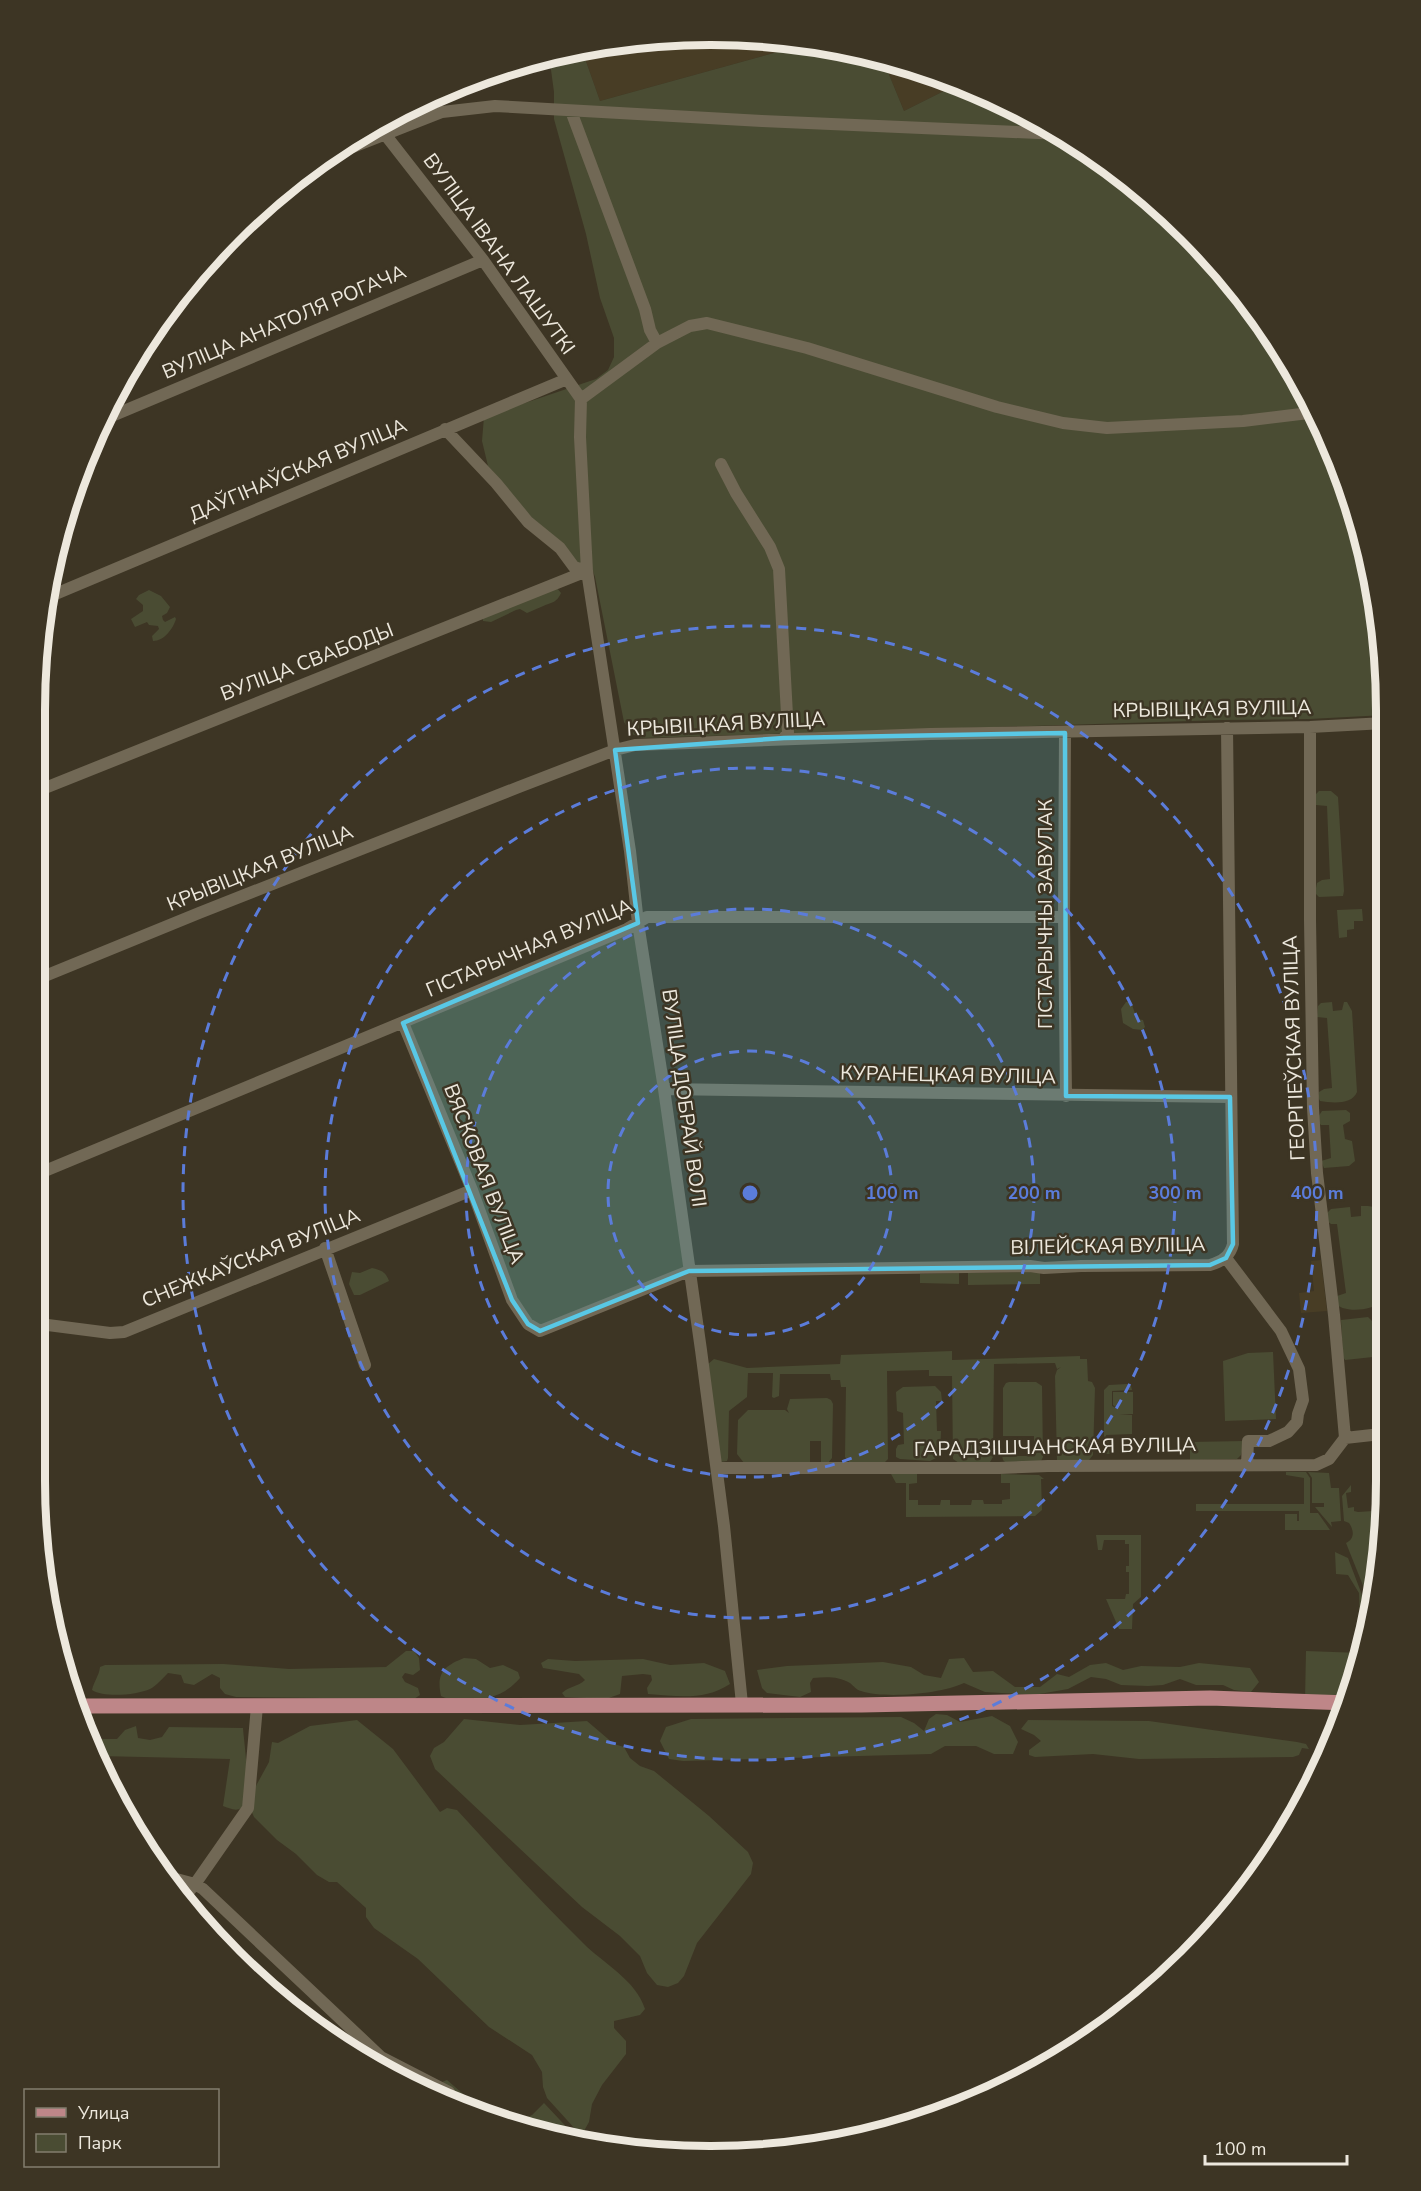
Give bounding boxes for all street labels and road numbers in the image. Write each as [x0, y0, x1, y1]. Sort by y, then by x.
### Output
street label: ВУЛІЦА ІВАНА ЛАШУТКІ [417, 148, 581, 360]
street label: ВУЛІЦА АНАТОЛЯ РОГАЧА [158, 258, 411, 386]
street label: ДАЎГІНАЎСКАЯ ВУЛІЦА [185, 412, 411, 528]
street label: ВУЛІЦА СВАБОДЫ [217, 617, 397, 707]
street label: КРЫВІЦКАЯ ВУЛІЦА [1112, 694, 1312, 724]
street label: КРЫВІЦКАЯ ВУЛІЦА [626, 705, 826, 743]
street label: ГІСТАРЫЧНЫ ЗАВУЛАК [1032, 799, 1059, 1029]
street label: КРЫВІЦКАЯ ВУЛІЦА [163, 818, 358, 918]
street label: ГІСТАРЫЧНАЯ ВУЛІЦА [422, 892, 637, 1004]
street label: ГЕОРГІЕЎСКАЯ ВУЛІЦА [1277, 934, 1311, 1161]
street label: ВУЛІЦА ДОБРАЙ ВОЛІ [655, 987, 713, 1209]
street label: КУРАНЕЦКАЯ ВУЛІЦА [840, 1060, 1057, 1090]
street label: ВЯСКОВАЯ ВУЛІЦА [437, 1080, 531, 1268]
street label: СНЕЖКАЎСКАЯ ВУЛІЦА [138, 1202, 365, 1314]
street label: ВІЛЕЙСКАЯ ВУЛІЦА [1010, 1231, 1206, 1261]
street label: ГАРАДЗІШЧАНСКАЯ ВУЛІЦА [914, 1431, 1197, 1463]

